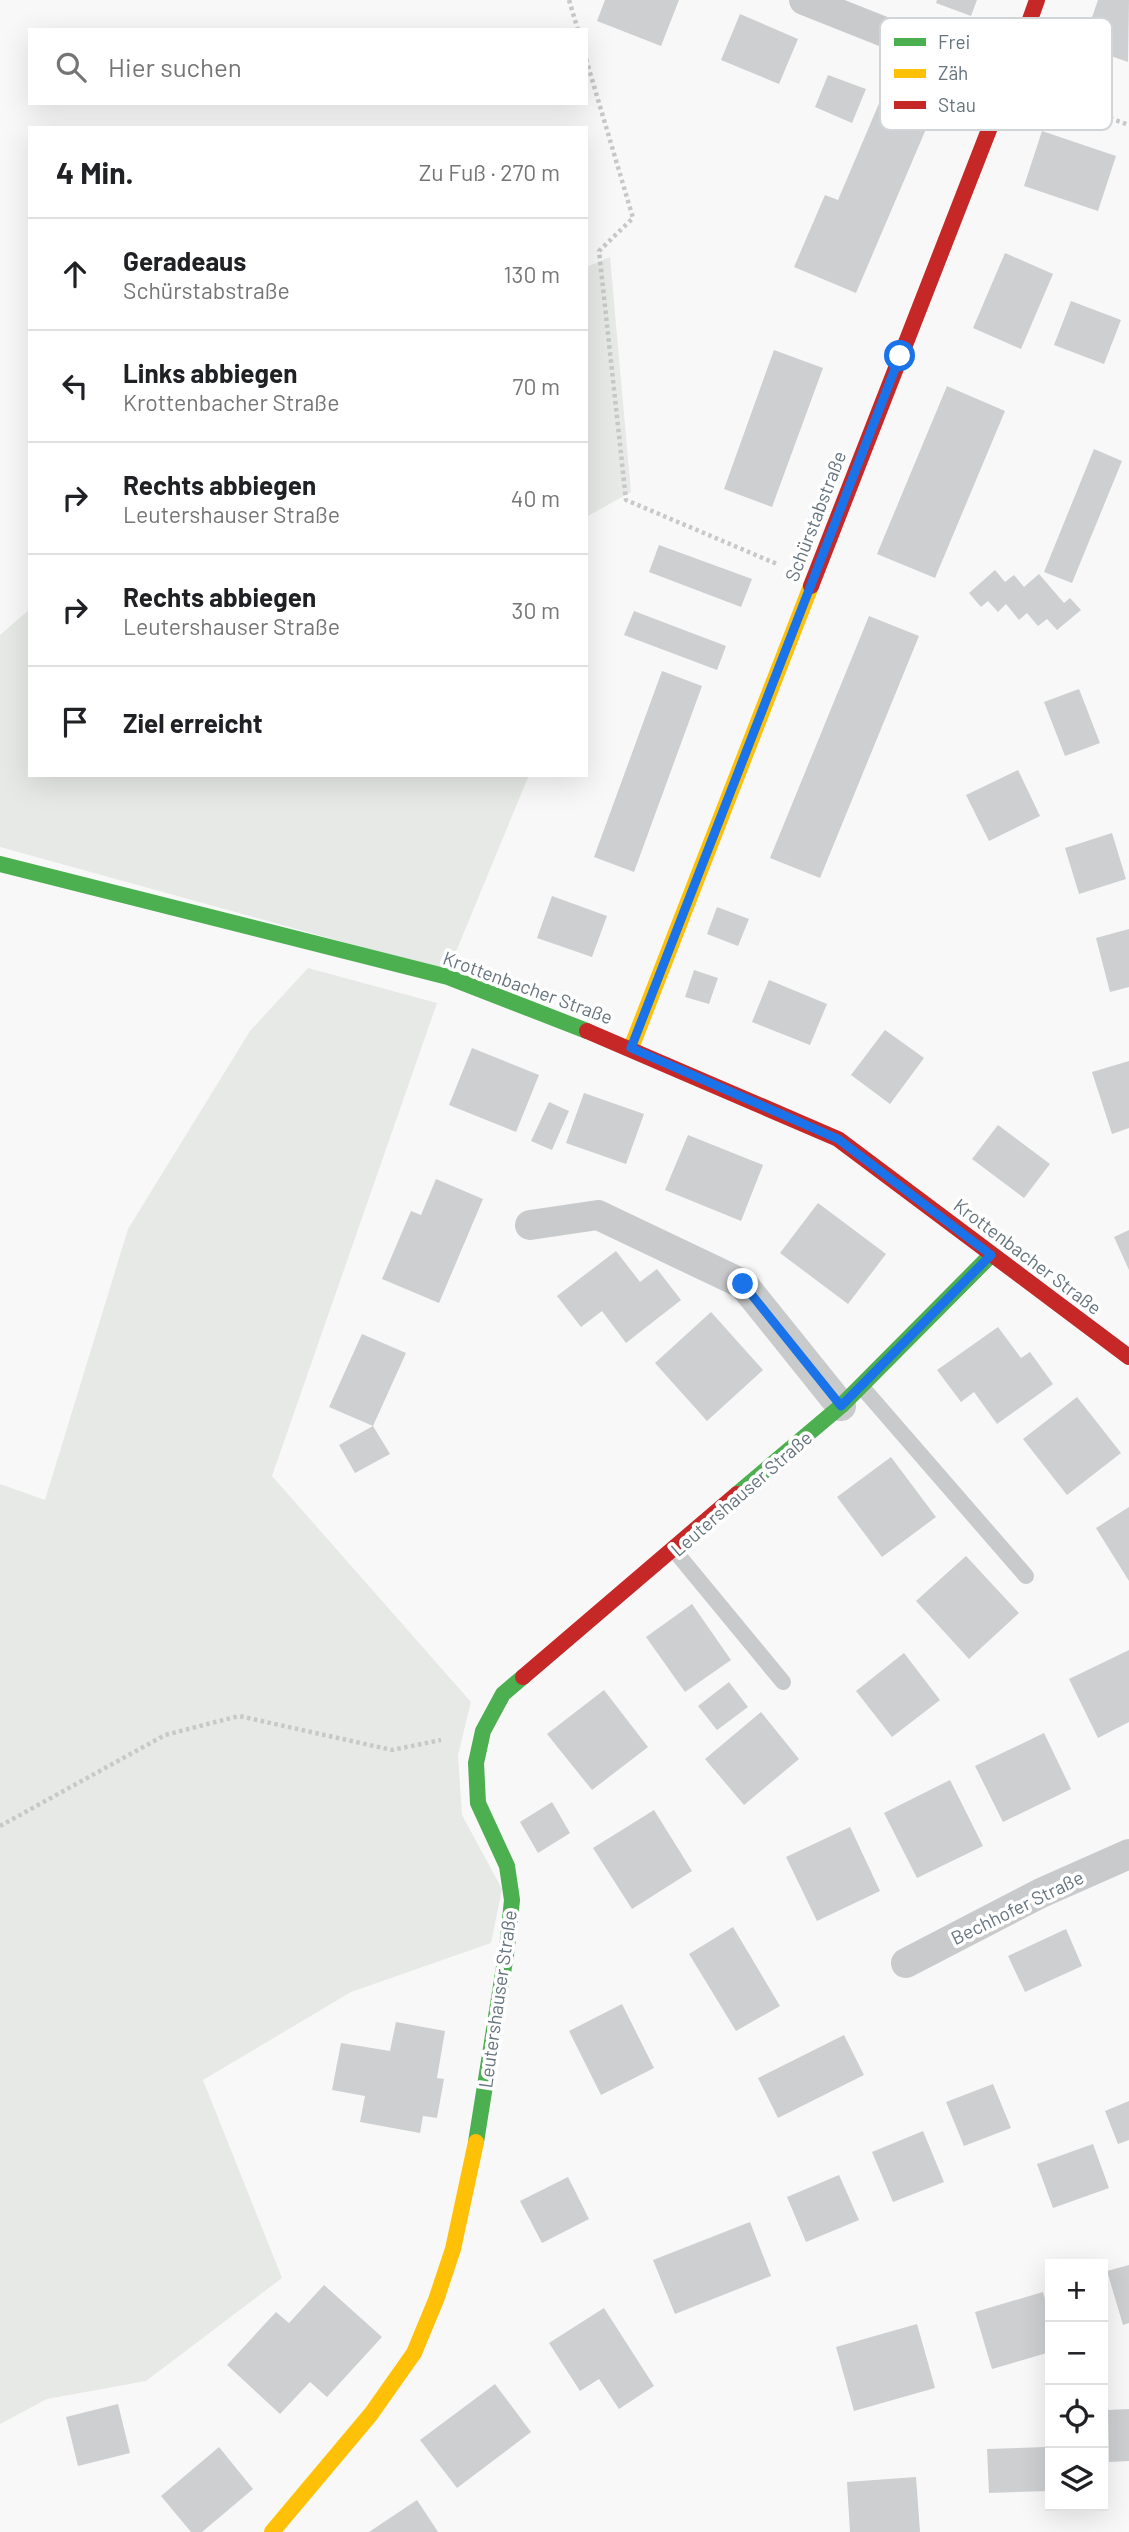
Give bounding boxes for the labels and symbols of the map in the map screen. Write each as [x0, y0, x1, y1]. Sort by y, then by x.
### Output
legend [880, 18, 1112, 130]
text: Frei [938, 30, 970, 53]
text: Zäh [938, 61, 968, 84]
text: Stau [938, 93, 976, 116]
route start [884, 340, 915, 371]
street label: Schürstabstraße [780, 448, 850, 584]
street label: Krottenbacher Straße [440, 946, 616, 1028]
street label: Krottenbacher Straße [950, 1193, 1106, 1319]
route end [727, 1268, 758, 1299]
street label: Leutershauser Straße [666, 1426, 816, 1560]
street label: Bechhofer Straße [947, 1865, 1087, 1949]
street label: Leutershauser Straße [473, 1909, 521, 2089]

